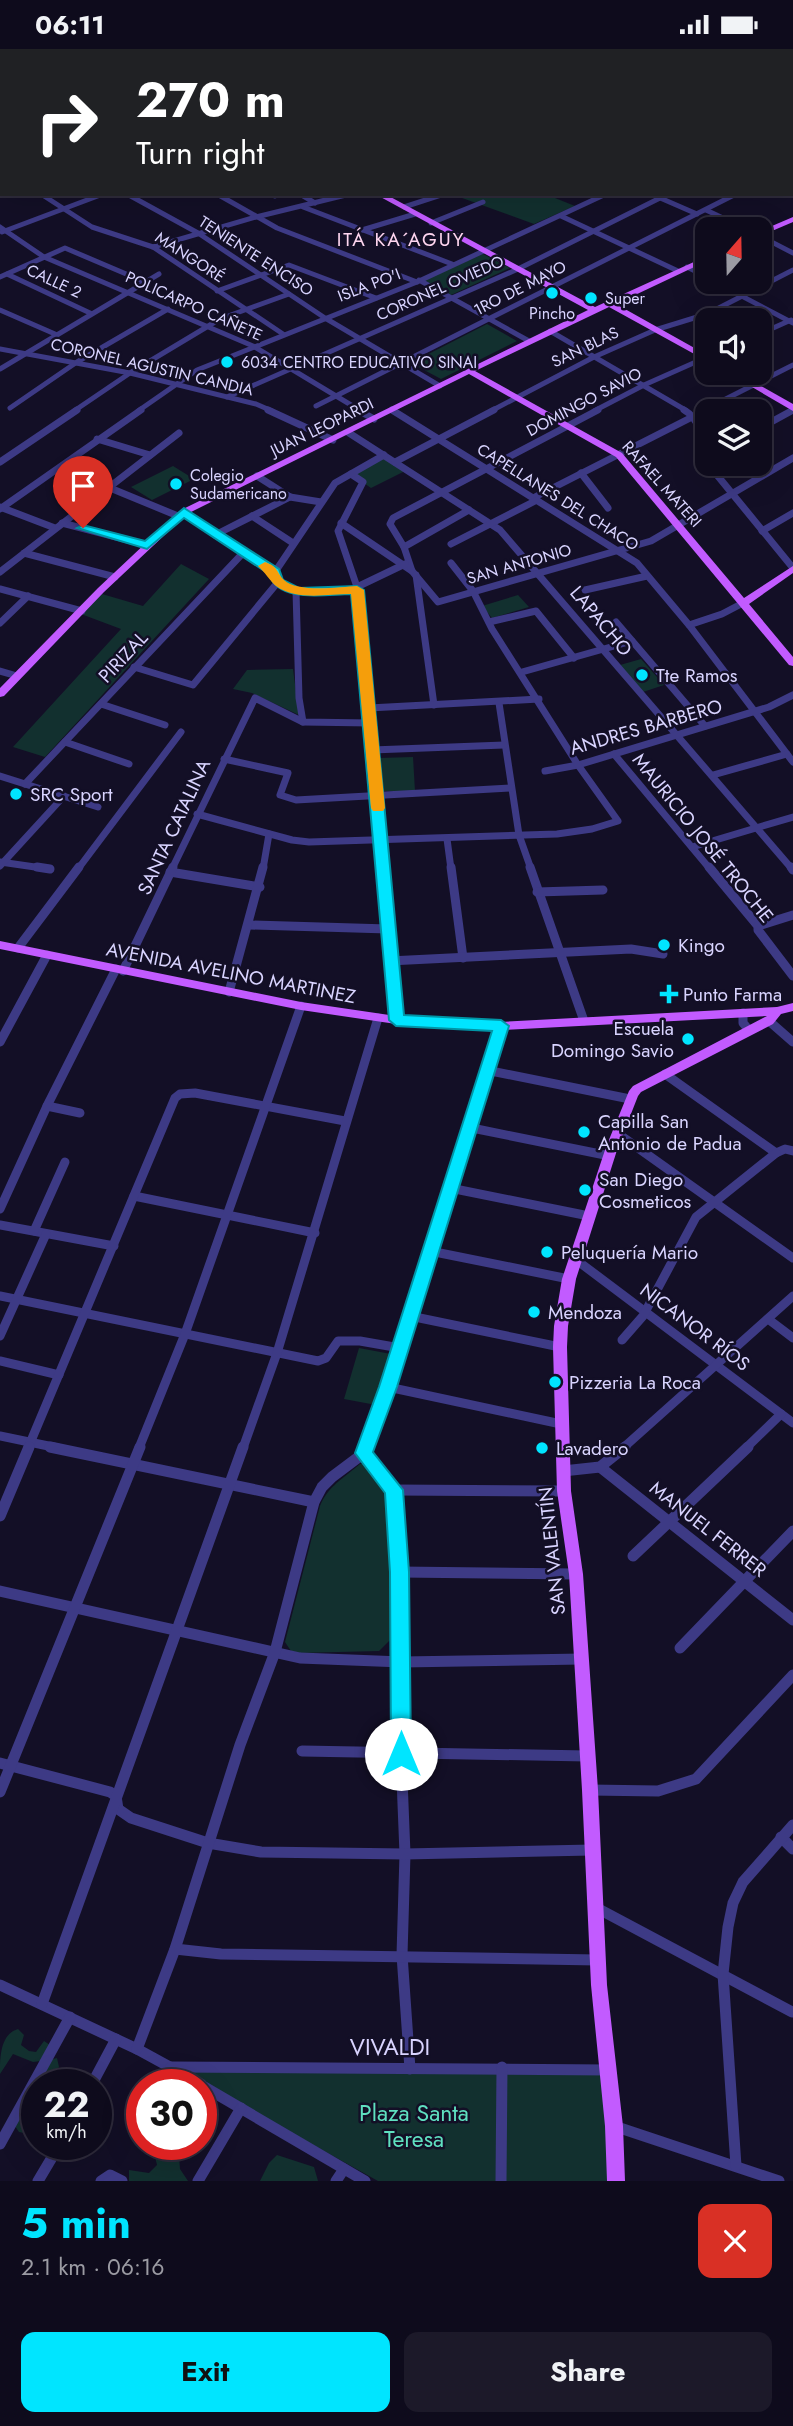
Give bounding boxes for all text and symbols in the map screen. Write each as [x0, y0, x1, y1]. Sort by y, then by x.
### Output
text: 06:11 [35, 6, 104, 44]
text: 270 m [136, 65, 285, 135]
icon: right [21, 77, 112, 168]
text: Turn right [136, 130, 265, 176]
street label: TENIENTE ENCISO [194, 210, 318, 302]
north arrow [695, 217, 772, 294]
map controls [695, 217, 772, 476]
street label: MANGORÉ [151, 226, 229, 288]
district label: ITÁ KA´AGUY [337, 226, 465, 253]
street label: CORONEL OVIEDO [373, 250, 507, 326]
street label: 1RO DE MAYO [470, 255, 570, 321]
street label: CALLE 2 [23, 258, 85, 304]
street label: ISLA PO'I [334, 263, 404, 307]
street label: POLICARPO CAÑETE [122, 265, 266, 347]
marker: Pincho [544, 285, 560, 301]
place label: Super [605, 287, 646, 310]
marker: Super [583, 290, 599, 306]
place label: Pincho [529, 302, 575, 325]
button: sound [695, 308, 772, 385]
street label: SAN BLAS [547, 321, 623, 373]
street label: CORONEL AGUSTIN CANDIA [48, 332, 256, 402]
place label: 6034 CENTRO EDUCATIVO SINAI [241, 351, 477, 374]
marker: 6034 CENTRO EDUCATIVO SINAI [219, 354, 235, 370]
street label: DOMINGO SAVIO [522, 362, 646, 442]
street label: JUAN LEOPARDI [265, 392, 377, 463]
button: layers [695, 399, 772, 476]
street label: RAFAEL MATERI [617, 436, 707, 532]
street label: CAPELLANES DEL CHACO [473, 438, 643, 556]
pin [53, 456, 113, 528]
place label: Colegio Sudamericano [190, 464, 287, 505]
icon: arrive [64, 467, 102, 505]
marker: Colegio Sudamericano [168, 476, 184, 492]
street label: SAN ANTONIO [464, 538, 574, 590]
street label: LAPACHO [564, 580, 638, 662]
street label: PIRIZAL [92, 625, 154, 689]
place label: Tte Ramos [656, 662, 738, 689]
marker: Tte Ramos [634, 667, 650, 683]
street label: ANDRES BARBERO [567, 692, 725, 762]
street label: MAURICIO JOSÉ TROCHE [626, 747, 780, 929]
street label: SANTA CATALINA [131, 754, 217, 899]
place label: SRC Sport [30, 781, 113, 808]
marker: SRC Sport [8, 786, 24, 802]
place label: Kingo [678, 932, 725, 959]
street label: AVENIDA AVELINO MARTINEZ [104, 936, 358, 1010]
marker: Kingo [656, 937, 672, 953]
place label: Punto Farma [683, 981, 782, 1008]
marker: Punto Farma [661, 986, 677, 1002]
place label: Escuela Domingo Savio [551, 1015, 674, 1064]
marker: Escuela Domingo Savio [680, 1031, 696, 1047]
place label: Capilla San Antonio de Padua [598, 1108, 742, 1157]
marker: Capilla San Antonio de Padua [576, 1124, 592, 1140]
place label: San Diego Cosmeticos [599, 1166, 692, 1215]
marker: San Diego Cosmeticos [577, 1182, 593, 1198]
place label: Peluquería Mario [561, 1239, 698, 1266]
marker: Peluquería Mario [539, 1244, 555, 1260]
street label: NICANOR RÍOS [634, 1277, 756, 1377]
place label: Mendoza [548, 1299, 622, 1326]
marker: Mendoza [526, 1304, 542, 1320]
place label: Pizzeria La Roca [569, 1369, 701, 1396]
marker: Pizzeria La Roca [547, 1374, 563, 1390]
place label: Lavadero [556, 1435, 628, 1462]
marker: Lavadero [534, 1440, 550, 1456]
street label: MANUEL FERRER [644, 1475, 772, 1583]
street label: SAN VALENTÍN [532, 1486, 572, 1616]
position arrow [364, 1717, 438, 1791]
street label: VIVALDI [350, 2030, 430, 2064]
speed limit sign: 30 [126, 2069, 217, 2160]
text: 22 [44, 2080, 89, 2130]
park label: Plaza Santa Teresa [359, 2096, 469, 2156]
text: km/h [46, 2119, 87, 2145]
text: 5 min [21, 2193, 131, 2254]
button: close [698, 2204, 772, 2278]
text: 2.1 km · 06:16 [21, 2250, 165, 2284]
button: Exit [21, 2332, 390, 2412]
button: Share [404, 2332, 772, 2412]

